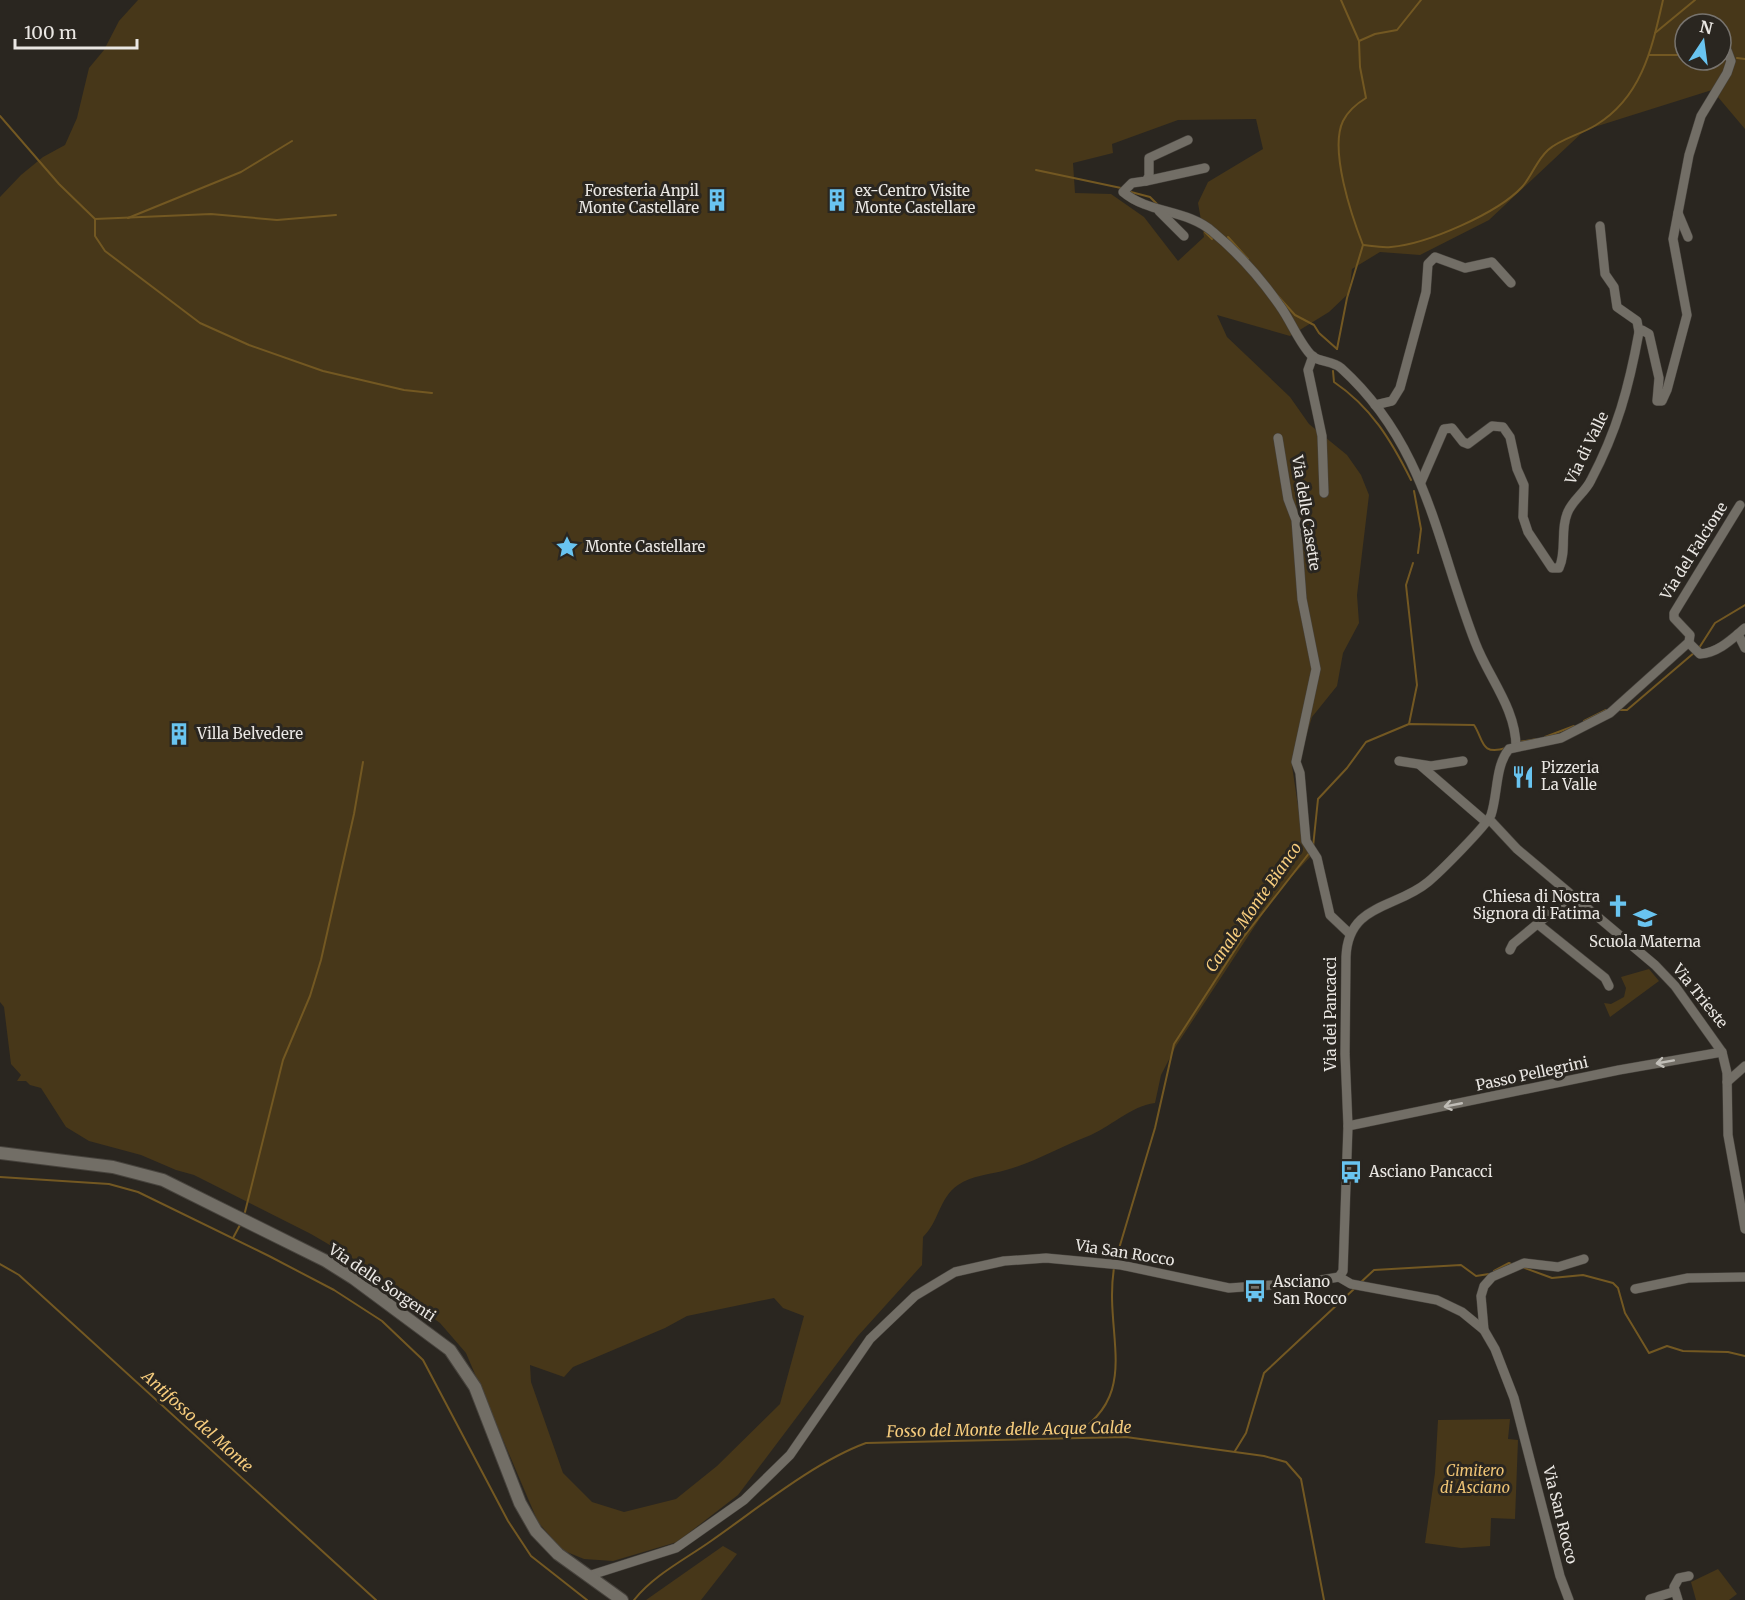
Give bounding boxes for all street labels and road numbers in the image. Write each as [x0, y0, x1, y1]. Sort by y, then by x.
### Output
street label: Via di Valle [1560, 408, 1612, 488]
street label: Via delle Casette [1288, 453, 1325, 572]
street label: Via del Falcione [1655, 498, 1731, 604]
street label: Via dei Pancacci [1321, 957, 1340, 1072]
street label: Via Trieste [1668, 959, 1732, 1032]
street label: Passo Pellegrini [1474, 1052, 1590, 1095]
street label: Via San Rocco [1073, 1235, 1176, 1270]
street label: Via delle Sorgenti [324, 1239, 440, 1326]
street label: Via San Rocco [1539, 1463, 1582, 1566]

